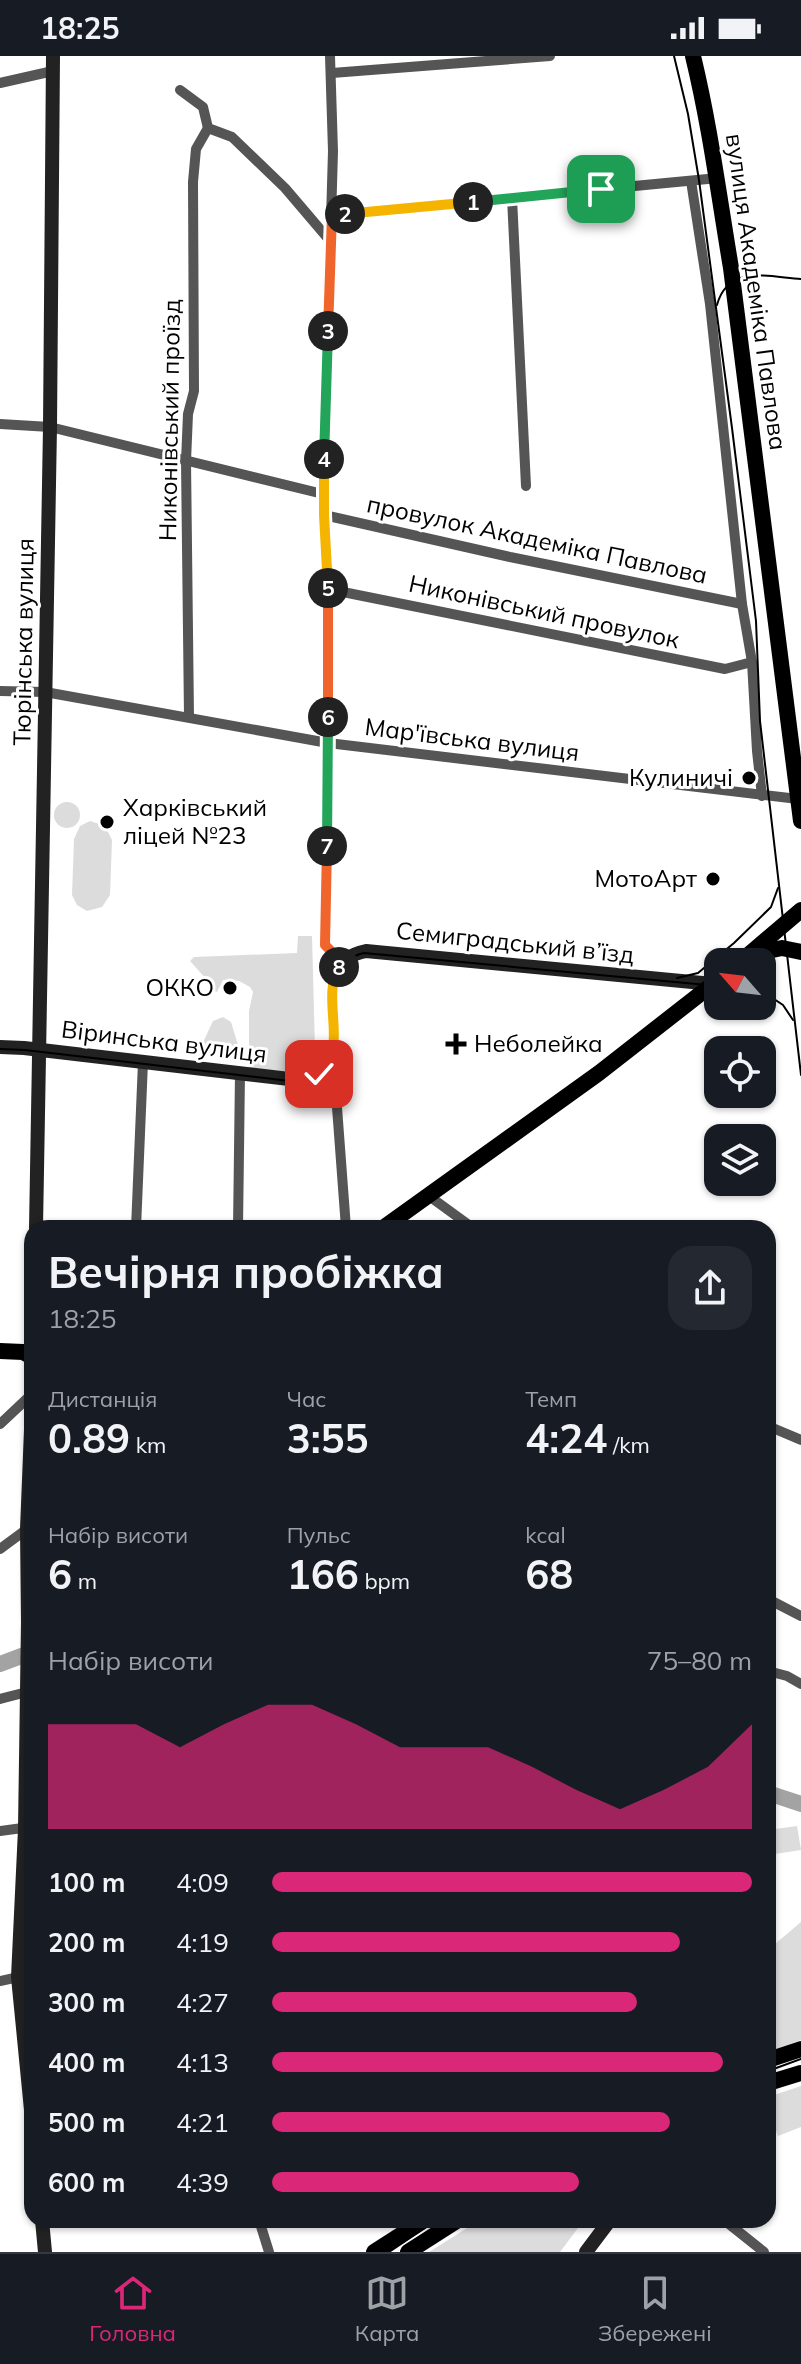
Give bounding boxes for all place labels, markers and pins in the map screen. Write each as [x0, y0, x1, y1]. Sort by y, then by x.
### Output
pin [567, 155, 635, 223]
pin: 1 [453, 182, 493, 222]
pin: 2 [325, 194, 365, 234]
pin: 3 [308, 311, 348, 351]
pin: 4 [304, 439, 344, 479]
pin: 5 [308, 568, 348, 608]
pin: 6 [308, 697, 348, 737]
place label: Кулиничі [629, 762, 733, 792]
marker: Кулиничі [740, 769, 758, 787]
place label: Харківський ліцей №23 [123, 792, 267, 850]
marker: Харківський ліцей №23 [98, 813, 116, 831]
pin: 7 [307, 826, 347, 866]
place label: МотоАрт [594, 863, 697, 893]
marker: МотоАрт [704, 870, 722, 888]
pin: 8 [319, 947, 359, 987]
place label: ОККО [146, 972, 214, 1002]
marker: ОККО [221, 979, 239, 997]
place label: Неболейка [474, 1028, 603, 1058]
marker: Неболейка [445, 1033, 467, 1055]
pin [285, 1040, 353, 1108]

